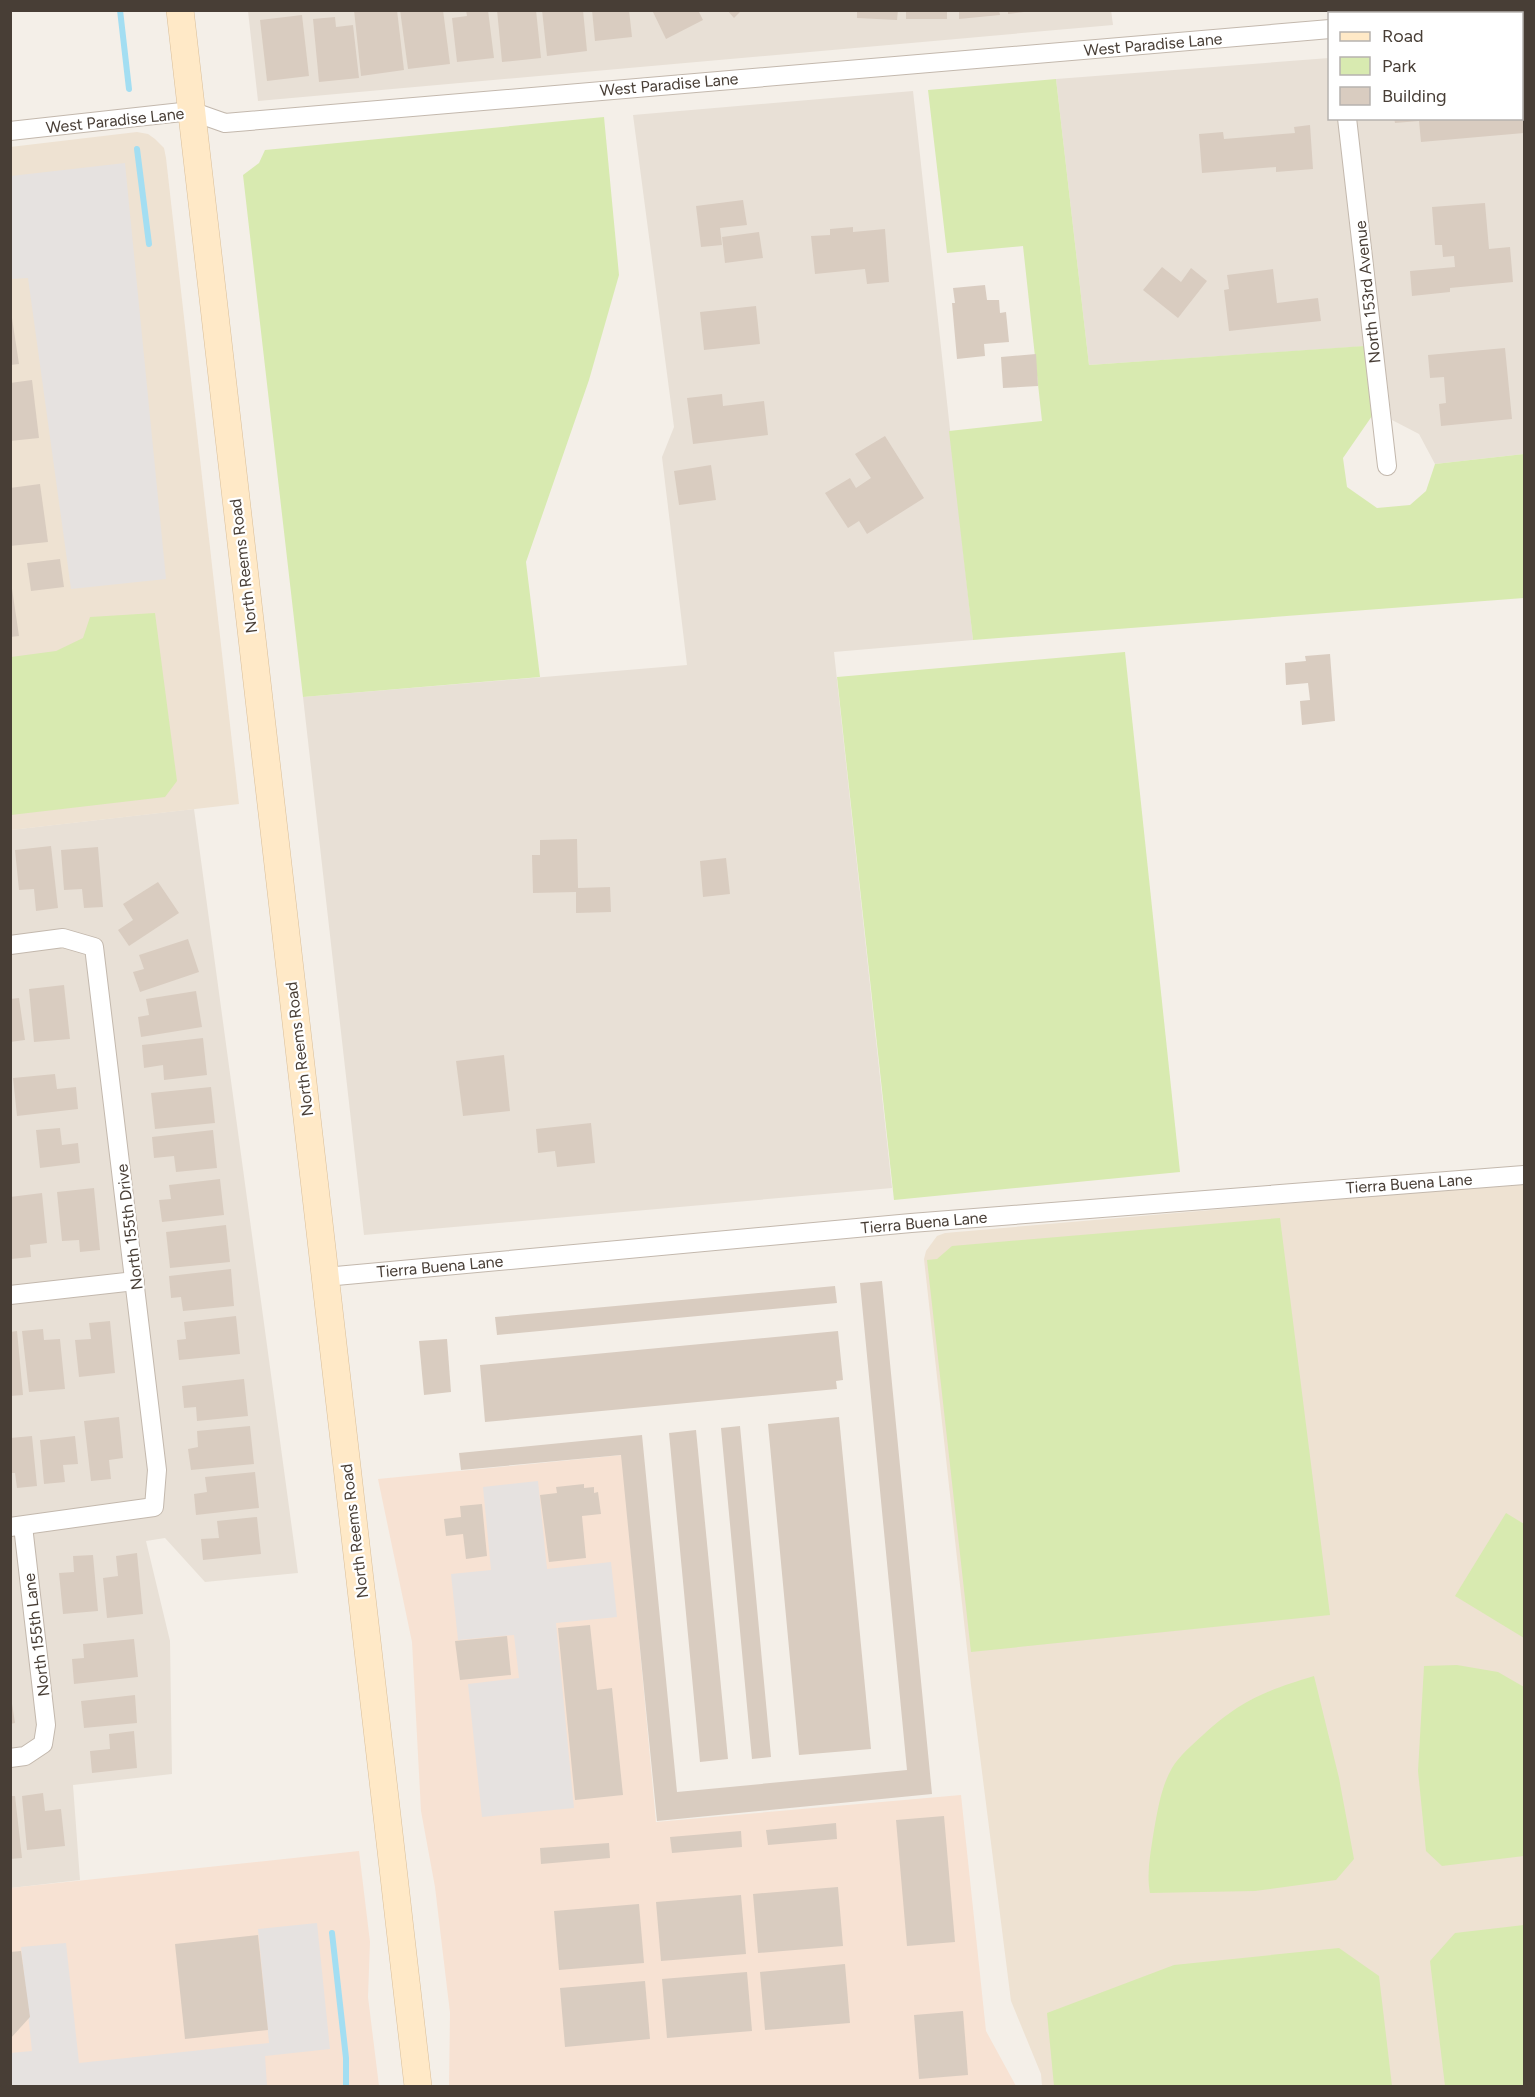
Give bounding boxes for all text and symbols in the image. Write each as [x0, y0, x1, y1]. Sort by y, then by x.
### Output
legend [1328, 12, 1523, 120]
text: Road [1382, 25, 1423, 47]
street label: West Paradise Lane [1083, 29, 1223, 60]
text: Park [1382, 55, 1417, 77]
street label: West Paradise Lane [599, 69, 739, 100]
text: Building [1382, 85, 1447, 107]
street label: West Paradise Lane [45, 104, 185, 137]
street label: North 153rd Avenue [1351, 219, 1384, 364]
street label: North Reems Road [226, 498, 261, 634]
street label: North Reems Road [282, 981, 317, 1117]
street label: North 155th Drive [112, 1163, 147, 1291]
street label: Tierra Buena Lane [1345, 1170, 1473, 1197]
street label: Tierra Buena Lane [860, 1207, 988, 1237]
street label: Tierra Buena Lane [376, 1251, 504, 1281]
street label: North Reems Road [337, 1463, 372, 1599]
street label: North 155th Lane [19, 1572, 53, 1698]

